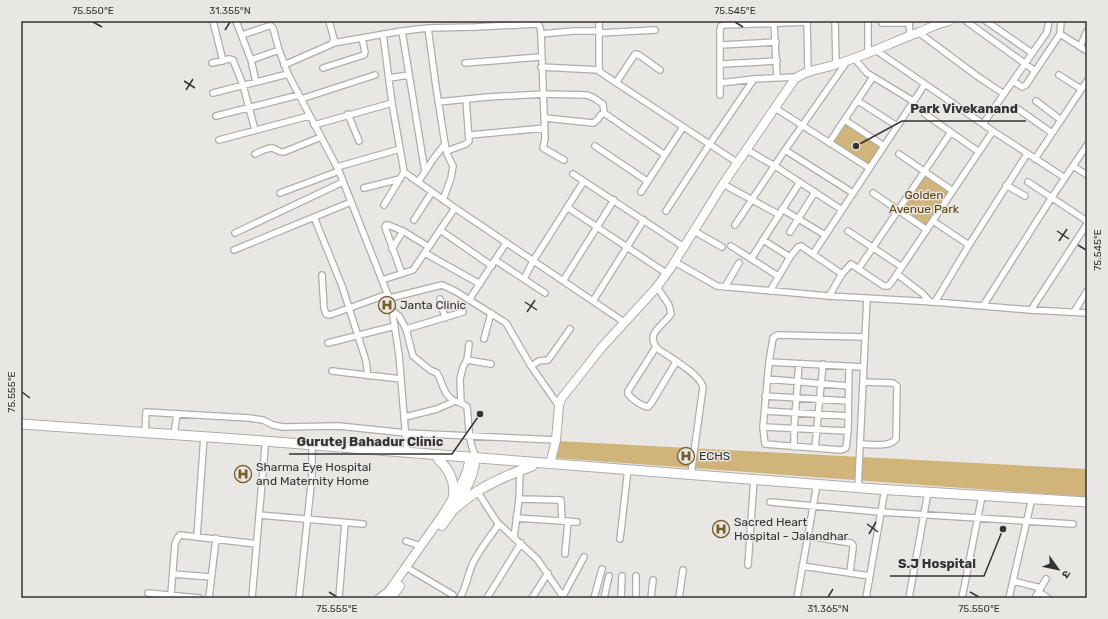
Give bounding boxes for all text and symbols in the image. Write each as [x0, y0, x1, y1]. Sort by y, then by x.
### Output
text: 75.550°E [72, 5, 114, 17]
text: 31.355°N [209, 5, 251, 17]
text: 75.545°E [714, 5, 756, 17]
callout: Park Vivekanand [902, 96, 1026, 121]
text: Park Vivekanand [910, 101, 1018, 116]
park label: Golden Avenue Park [889, 188, 960, 216]
text: 75.545°E [1092, 229, 1104, 271]
hospital icon: Janta Clinic [377, 295, 397, 315]
place label: Janta Clinic [400, 298, 467, 312]
text: 75.555°E [6, 371, 18, 413]
callout: Gurutej Bahadur Clinic [289, 429, 452, 454]
text: Gurutej Bahadur Clinic [297, 434, 444, 449]
hospital icon: ECHS [676, 446, 696, 466]
place label: ECHS [699, 449, 730, 463]
place label: Sharma Eye Hospital and Maternity Home [256, 460, 371, 488]
hospital icon: Sharma Eye Hospital and Maternity Home [233, 464, 253, 484]
place label: Sacred Heart Hospital - Jalandhar [734, 515, 849, 543]
hospital icon: Sacred Heart Hospital - Jalandhar [711, 519, 731, 539]
north arrow [1038, 549, 1078, 589]
callout: S.J Hospital [890, 551, 984, 576]
text: S.J Hospital [898, 556, 976, 571]
text: उ [1058, 568, 1073, 581]
text: 75.555°E [316, 603, 358, 615]
text: 31.365°N [807, 603, 849, 615]
text: 75.550°E [958, 603, 1000, 615]

